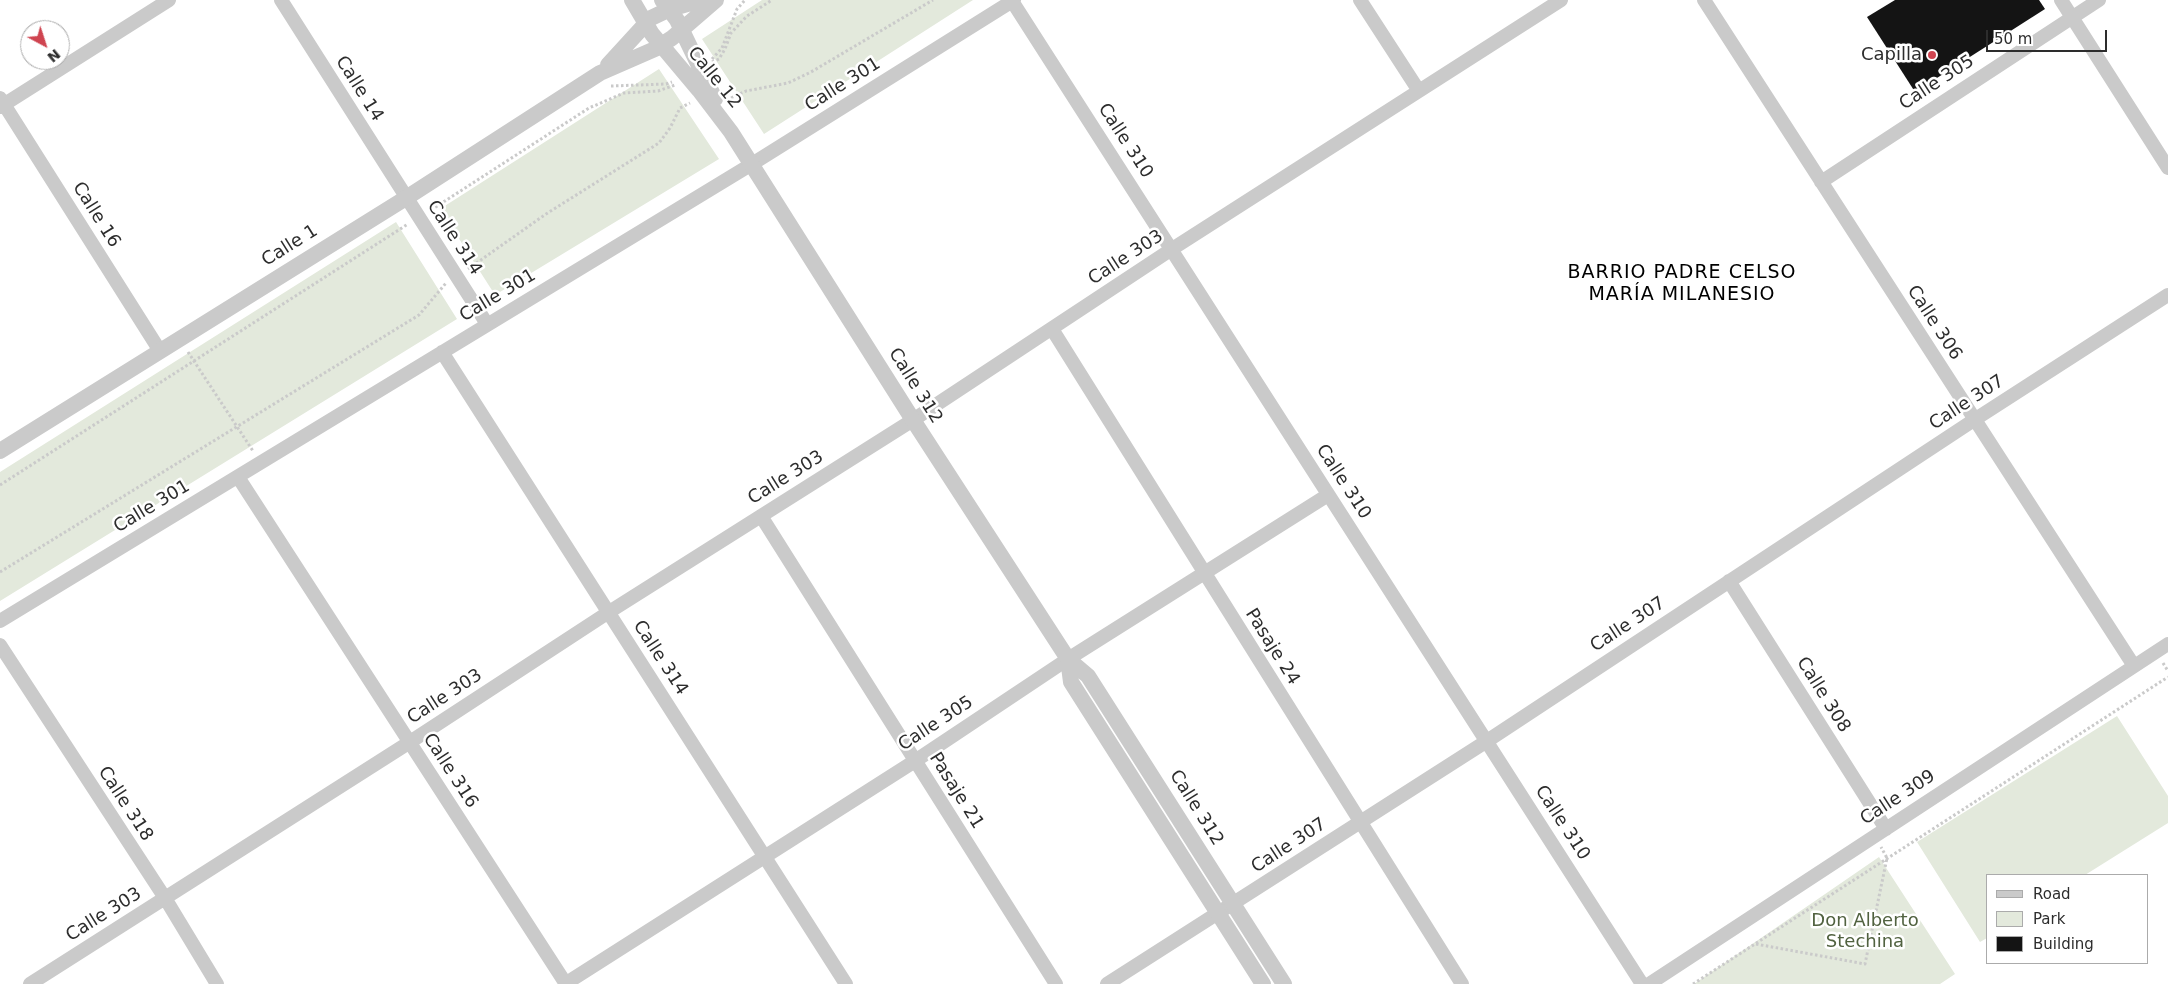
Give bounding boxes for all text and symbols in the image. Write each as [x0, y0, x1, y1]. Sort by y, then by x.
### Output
north arrow [20, 20, 70, 70]
scale bar [1988, 20, 2109, 52]
text: 50 m [1994, 30, 2032, 48]
street label: Calle 12 [683, 43, 745, 113]
place label: Capilla [1861, 44, 1922, 66]
text: N [44, 46, 64, 66]
marker: Capilla [1926, 49, 1938, 61]
street label: Calle 305 [1896, 51, 1978, 115]
street label: Calle 14 [330, 52, 388, 126]
street label: Calle 301 [801, 53, 885, 117]
street label: Calle 310 [1093, 100, 1157, 182]
street label: Calle 16 [67, 178, 125, 252]
street label: Calle 314 [422, 197, 486, 279]
street label: Calle 1 [258, 220, 322, 272]
street label: Calle 303 [1085, 226, 1167, 290]
district label: BARRIO PADRE CELSO MARÍA MILANESIO [1565, 262, 1799, 306]
street label: Calle 301 [456, 265, 540, 327]
street label: Calle 306 [1902, 282, 1966, 364]
street label: Calle 312 [883, 344, 947, 428]
street label: Calle 307 [1926, 371, 2008, 435]
street label: Calle 310 [1311, 441, 1375, 523]
street label: Calle 303 [744, 446, 828, 510]
street label: Calle 301 [110, 476, 194, 538]
street label: Calle 307 [1587, 593, 1669, 657]
street label: Pasaje 24 [1240, 605, 1304, 689]
street label: Calle 314 [628, 617, 692, 699]
street label: Calle 308 [1791, 653, 1855, 737]
street label: Calle 303 [404, 665, 486, 729]
street label: Calle 305 [895, 692, 977, 756]
street label: Calle 316 [418, 730, 482, 812]
street label: Pasaje 21 [924, 749, 988, 833]
street label: Calle 318 [93, 763, 157, 845]
street label: Calle 312 [1164, 766, 1228, 850]
street label: Calle 309 [1857, 766, 1939, 830]
street label: Calle 310 [1530, 782, 1594, 864]
street label: Calle 307 [1248, 814, 1330, 878]
legend [1986, 874, 2148, 964]
street label: Calle 303 [62, 883, 146, 947]
text: Road [2033, 885, 2071, 903]
park label: Don Alberto Stechina [1811, 910, 1919, 952]
text: Park [2033, 910, 2065, 928]
text: Building [2033, 935, 2094, 953]

